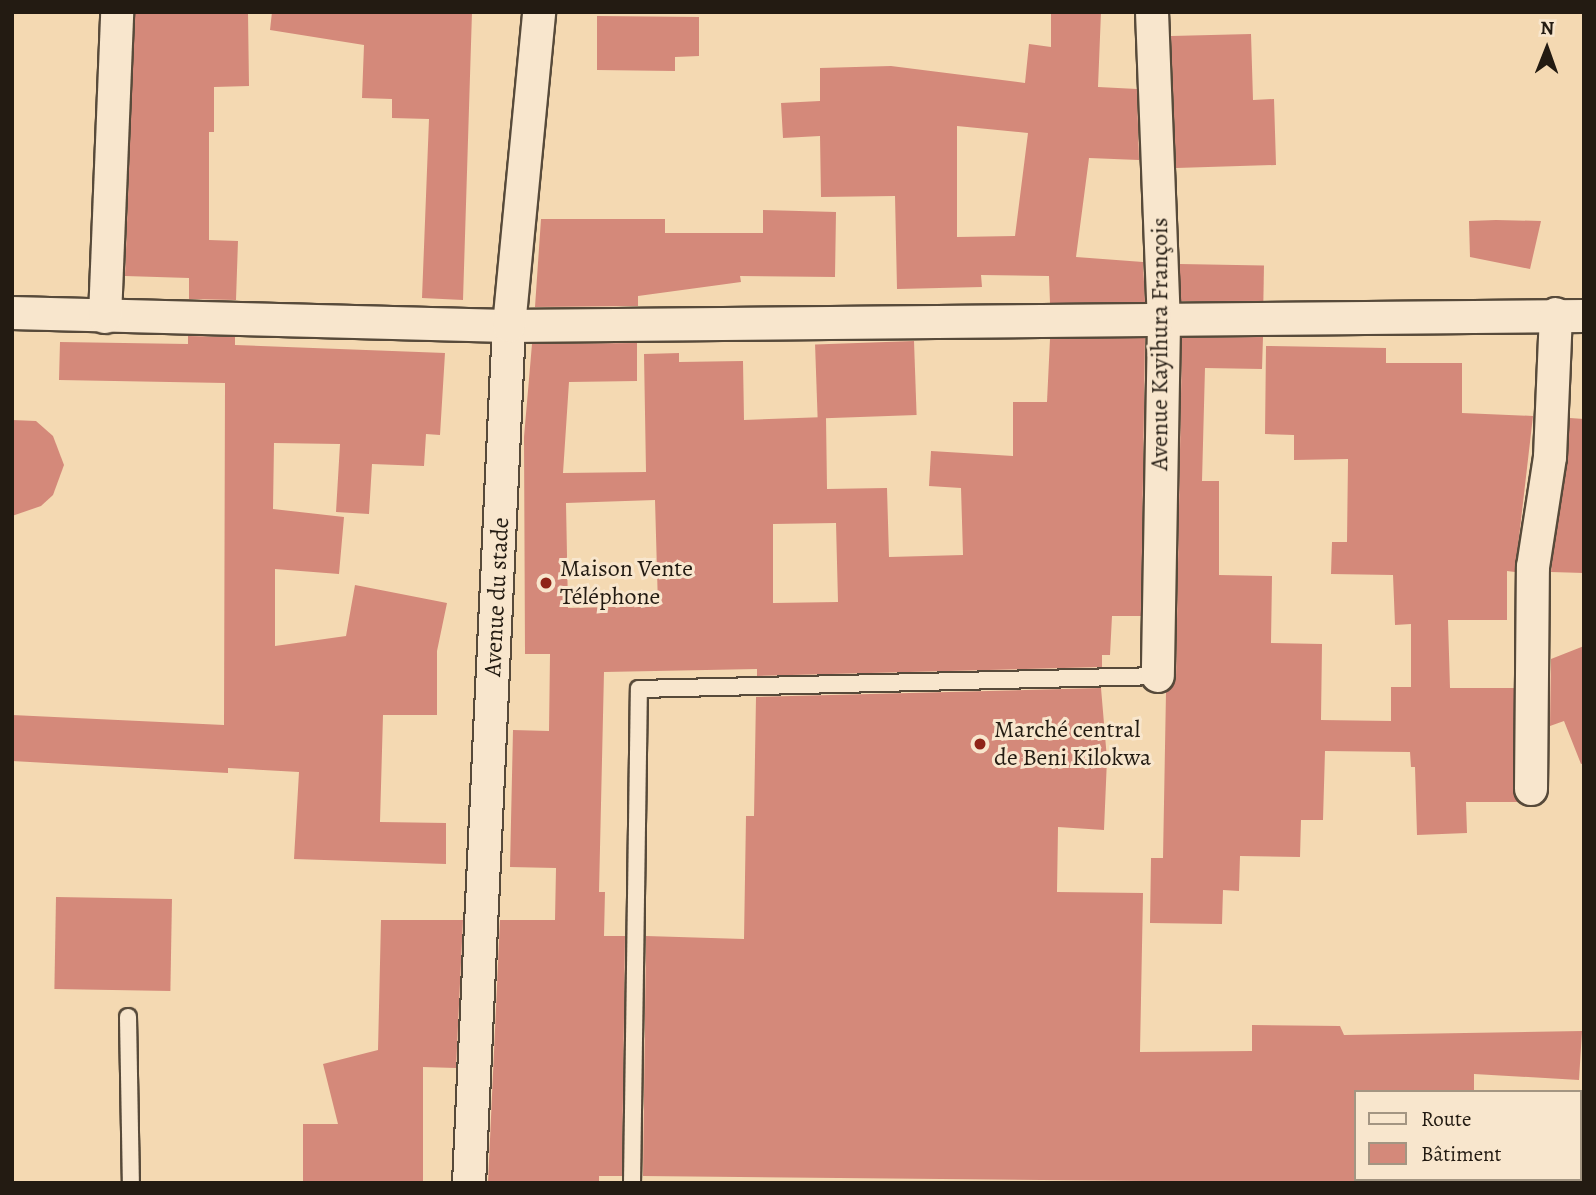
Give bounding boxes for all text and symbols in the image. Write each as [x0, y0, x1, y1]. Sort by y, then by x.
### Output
north arrow [1512, 14, 1582, 84]
text: N [1540, 15, 1555, 41]
street label: Avenue Kayihura François [1146, 217, 1174, 471]
street label: Avenue du stade [478, 517, 516, 677]
place label: Maison Vente Téléphone [560, 555, 693, 611]
marker: Maison Vente Téléphone [538, 575, 554, 591]
place label: Marché central de Beni Kilokwa [994, 716, 1151, 772]
marker: Marché central de Beni Kilokwa [972, 736, 988, 752]
legend [1354, 1090, 1582, 1181]
text: Route [1421, 1105, 1471, 1133]
text: Bâtiment [1421, 1140, 1502, 1168]

